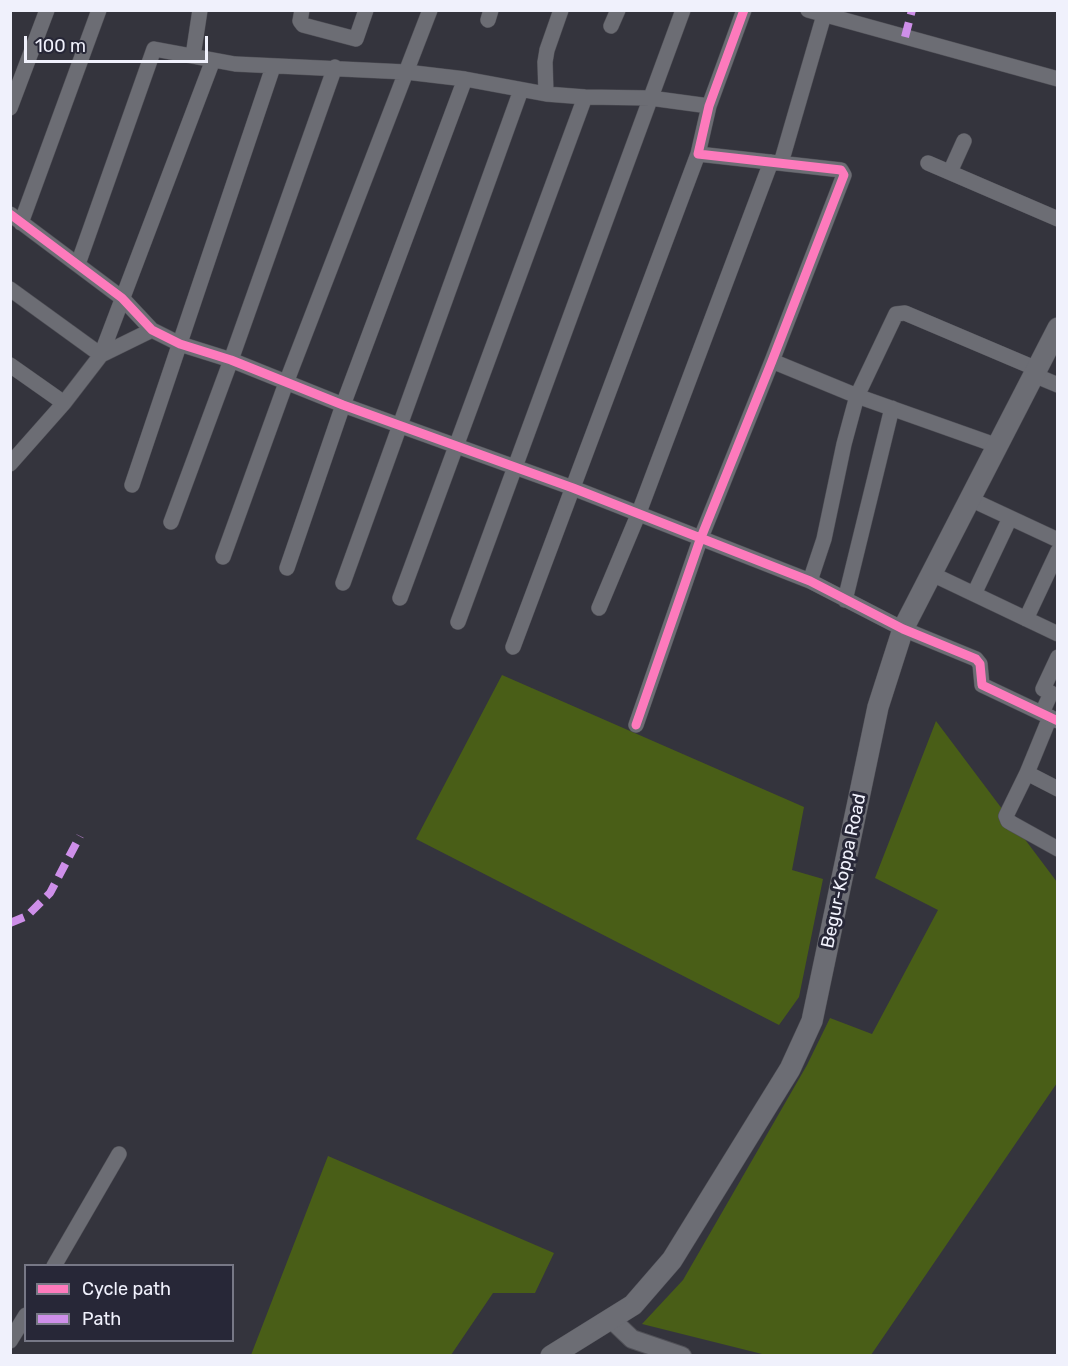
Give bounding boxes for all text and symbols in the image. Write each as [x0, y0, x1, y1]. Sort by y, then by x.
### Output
scale bar [27, 24, 212, 62]
text: 100 m [35, 35, 86, 57]
street label: Begur-Koppa Road [817, 792, 871, 950]
legend [24, 1264, 234, 1342]
text: Cycle path [82, 1278, 171, 1300]
text: Path [82, 1308, 121, 1330]

